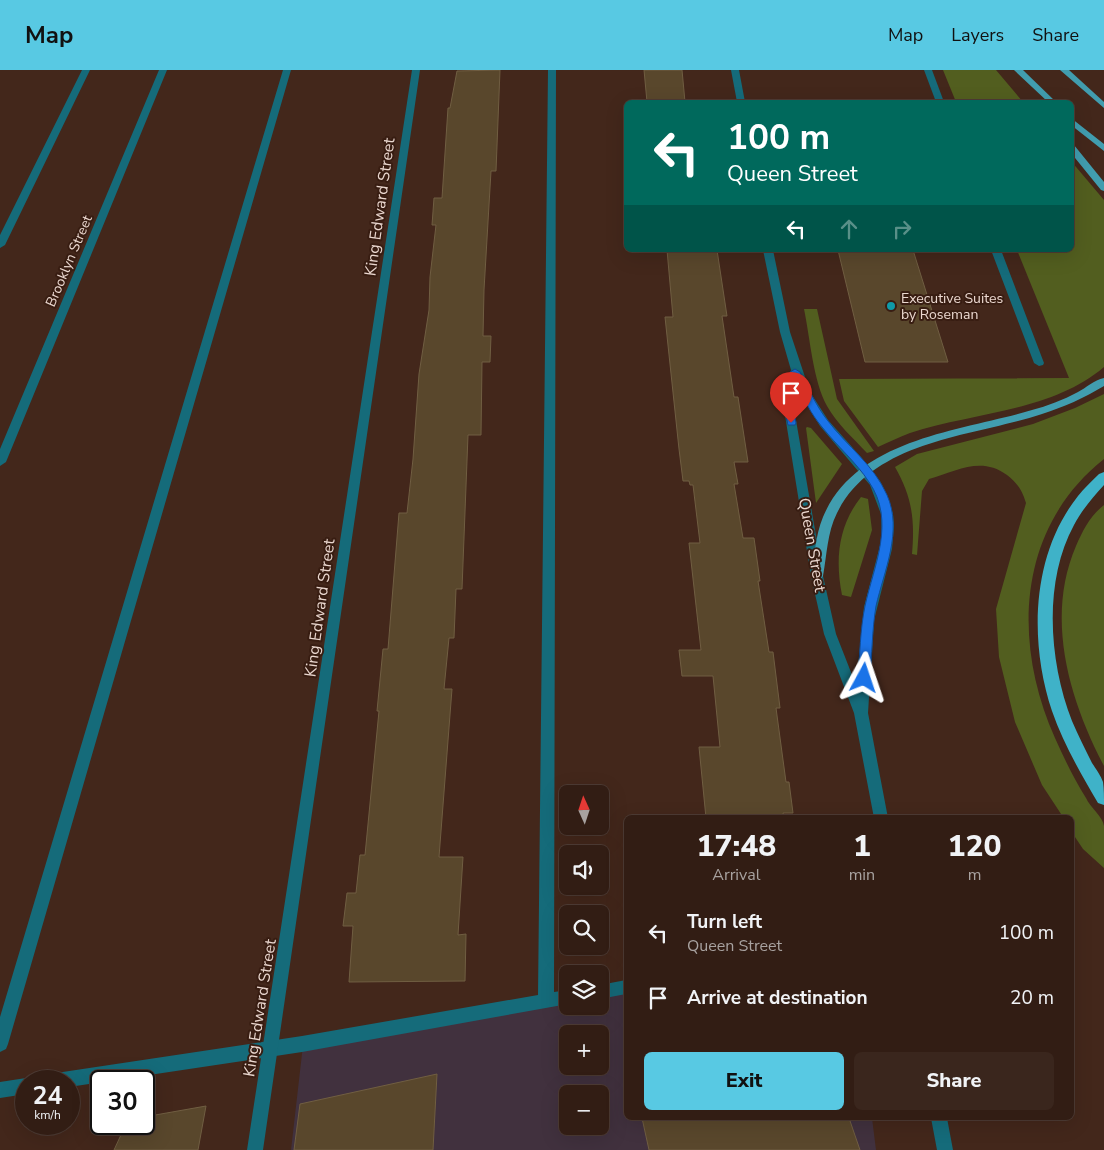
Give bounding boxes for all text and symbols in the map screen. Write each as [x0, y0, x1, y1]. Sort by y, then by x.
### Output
text: Map [25, 19, 73, 51]
text: Map [888, 23, 923, 47]
text: Layers [951, 23, 1004, 47]
text: Share [1032, 23, 1079, 47]
text: 100 m [727, 114, 830, 161]
icon: left [644, 120, 709, 185]
street label: King Edward Street [359, 136, 401, 278]
text: Queen Street [727, 159, 858, 189]
street label: Brooklyn Street [41, 212, 97, 310]
icon: left [782, 215, 810, 243]
icon: ahead [835, 215, 863, 243]
icon: right [888, 215, 916, 243]
place label: Executive Suites by Roseman [901, 289, 1003, 324]
marker: Executive Suites by Roseman [885, 300, 897, 312]
pin [770, 372, 812, 423]
icon: arrive [777, 379, 805, 407]
street label: Queen Street [793, 496, 831, 594]
street label: King Edward Street [299, 537, 341, 679]
position arrow [837, 651, 889, 703]
north arrow [559, 785, 609, 835]
map controls [559, 785, 609, 1135]
text: 17:48 [696, 826, 776, 867]
text: 1 [853, 826, 871, 867]
text: 120 [948, 826, 1002, 867]
button: sound [559, 845, 609, 895]
text: Arrival [712, 864, 760, 886]
text: min [849, 864, 875, 886]
text: m [968, 864, 981, 886]
button: search [559, 905, 609, 955]
text: Turn left [687, 909, 762, 935]
icon: left [644, 919, 672, 947]
text: 100 m [999, 920, 1054, 946]
text: Queen Street [687, 935, 782, 957]
street label: King Edward Street [238, 937, 282, 1079]
button: layers [559, 965, 609, 1015]
icon: arrive [644, 984, 672, 1012]
text: Arrive at destination [687, 985, 868, 1011]
text: 20 m [1010, 985, 1054, 1011]
button: + [559, 1025, 609, 1075]
button: Exit [644, 1052, 844, 1110]
button: Share [854, 1052, 1054, 1110]
speed limit sign: 30 [90, 1070, 155, 1135]
text: 24 [32, 1079, 63, 1113]
button: − [559, 1085, 609, 1135]
text: km/h [34, 1107, 61, 1123]

